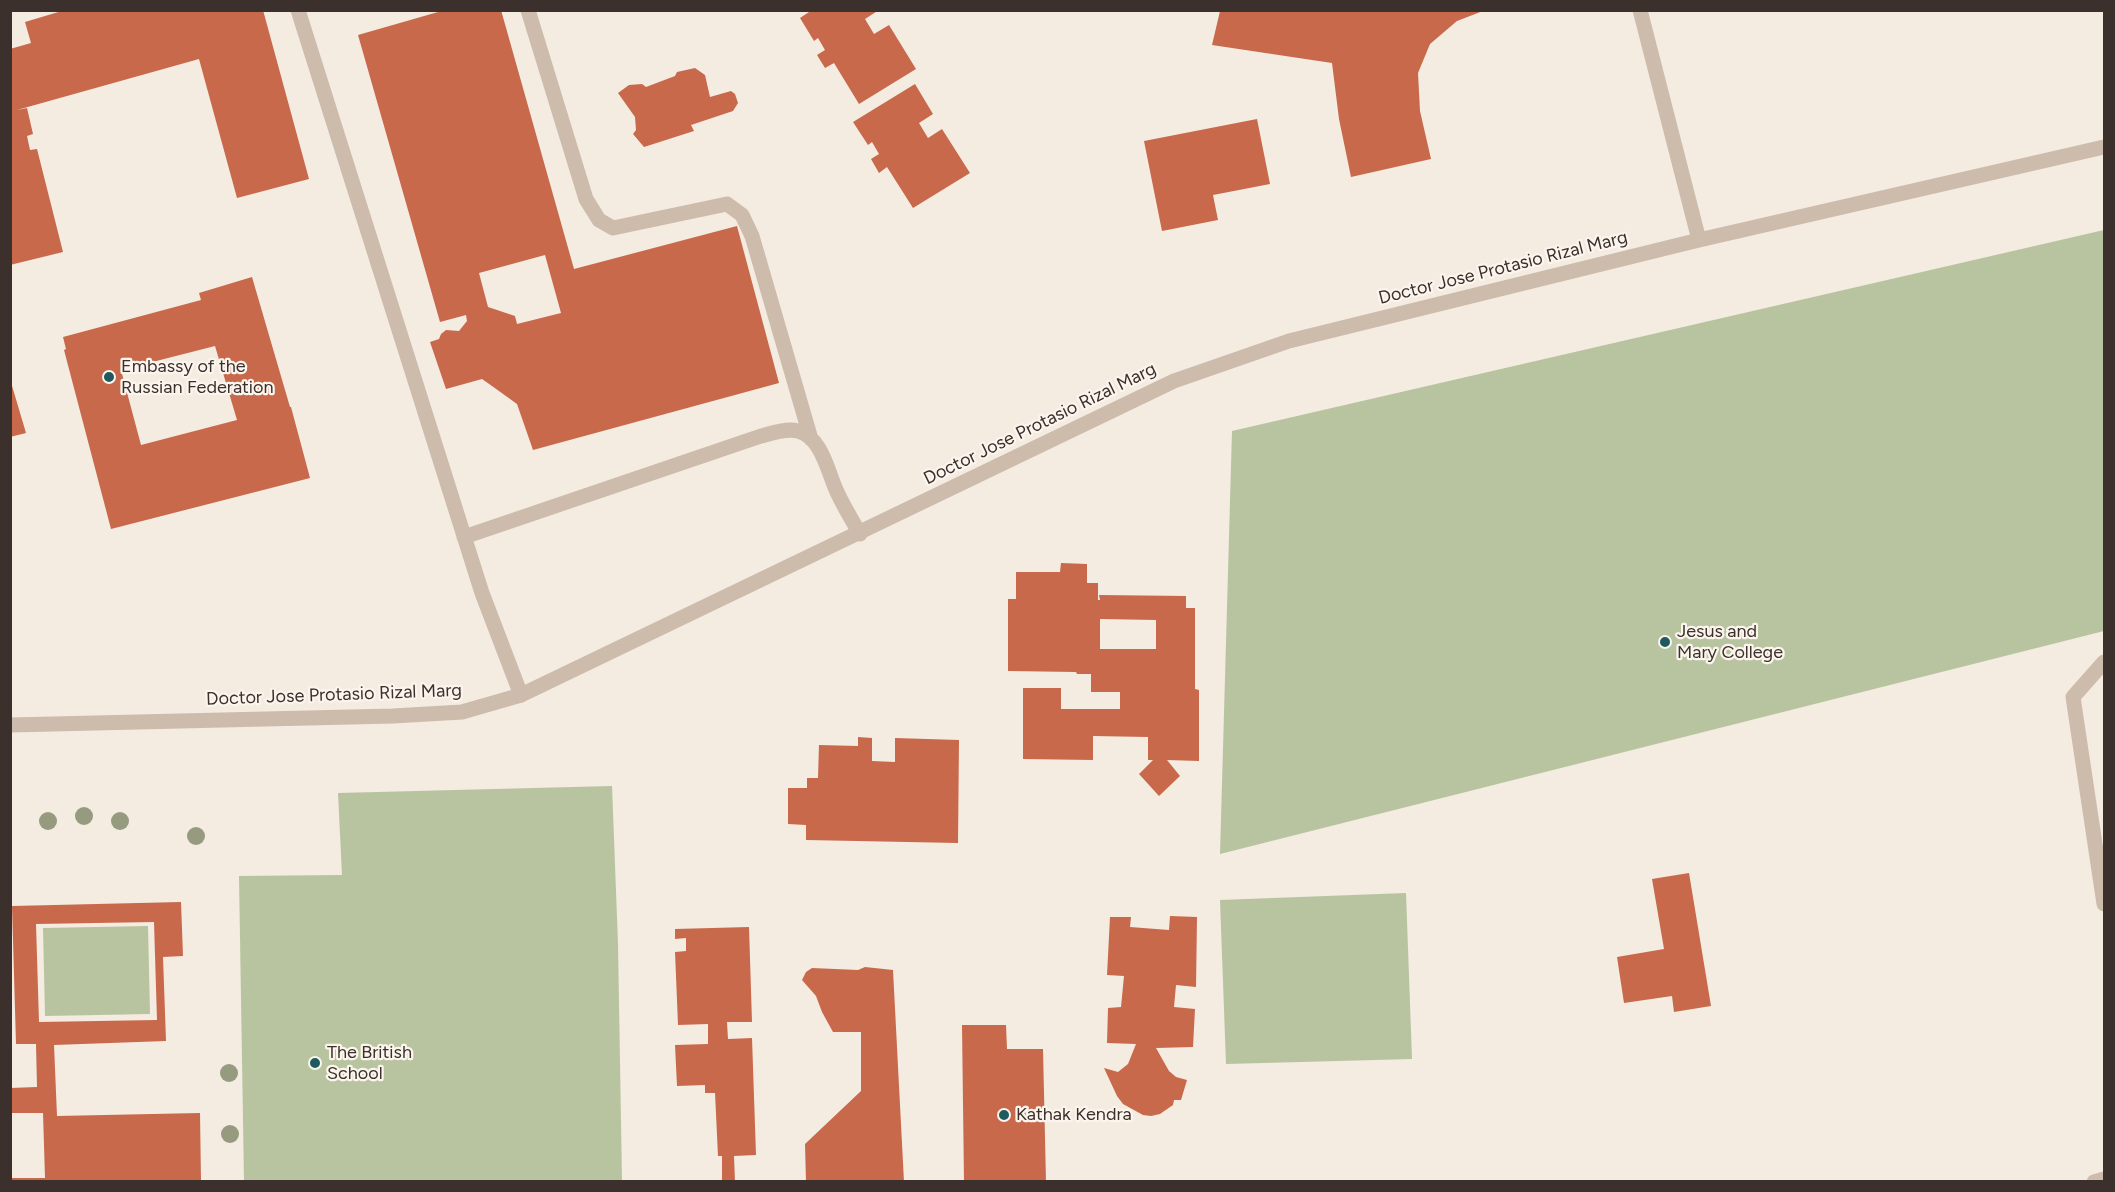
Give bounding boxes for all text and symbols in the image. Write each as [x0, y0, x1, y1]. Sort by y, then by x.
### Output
street label: Doctor Jose Protasio Rizal Marg [1376, 227, 1630, 309]
place label: Embassy of the Russian Federation [121, 356, 274, 398]
street label: Doctor Jose Protasio Rizal Marg [920, 358, 1160, 490]
marker: Embassy of the Russian Federation [102, 370, 116, 384]
place label: Jesus and Mary College [1677, 621, 1783, 664]
marker: Jesus and Mary College [1658, 635, 1672, 649]
street label: Doctor Jose Protasio Rizal Marg [206, 680, 462, 710]
place label: The British School [327, 1042, 412, 1084]
marker: The British School [308, 1056, 322, 1070]
place label: Kathak Kendra [1016, 1104, 1132, 1126]
marker: Kathak Kendra [997, 1108, 1011, 1122]

